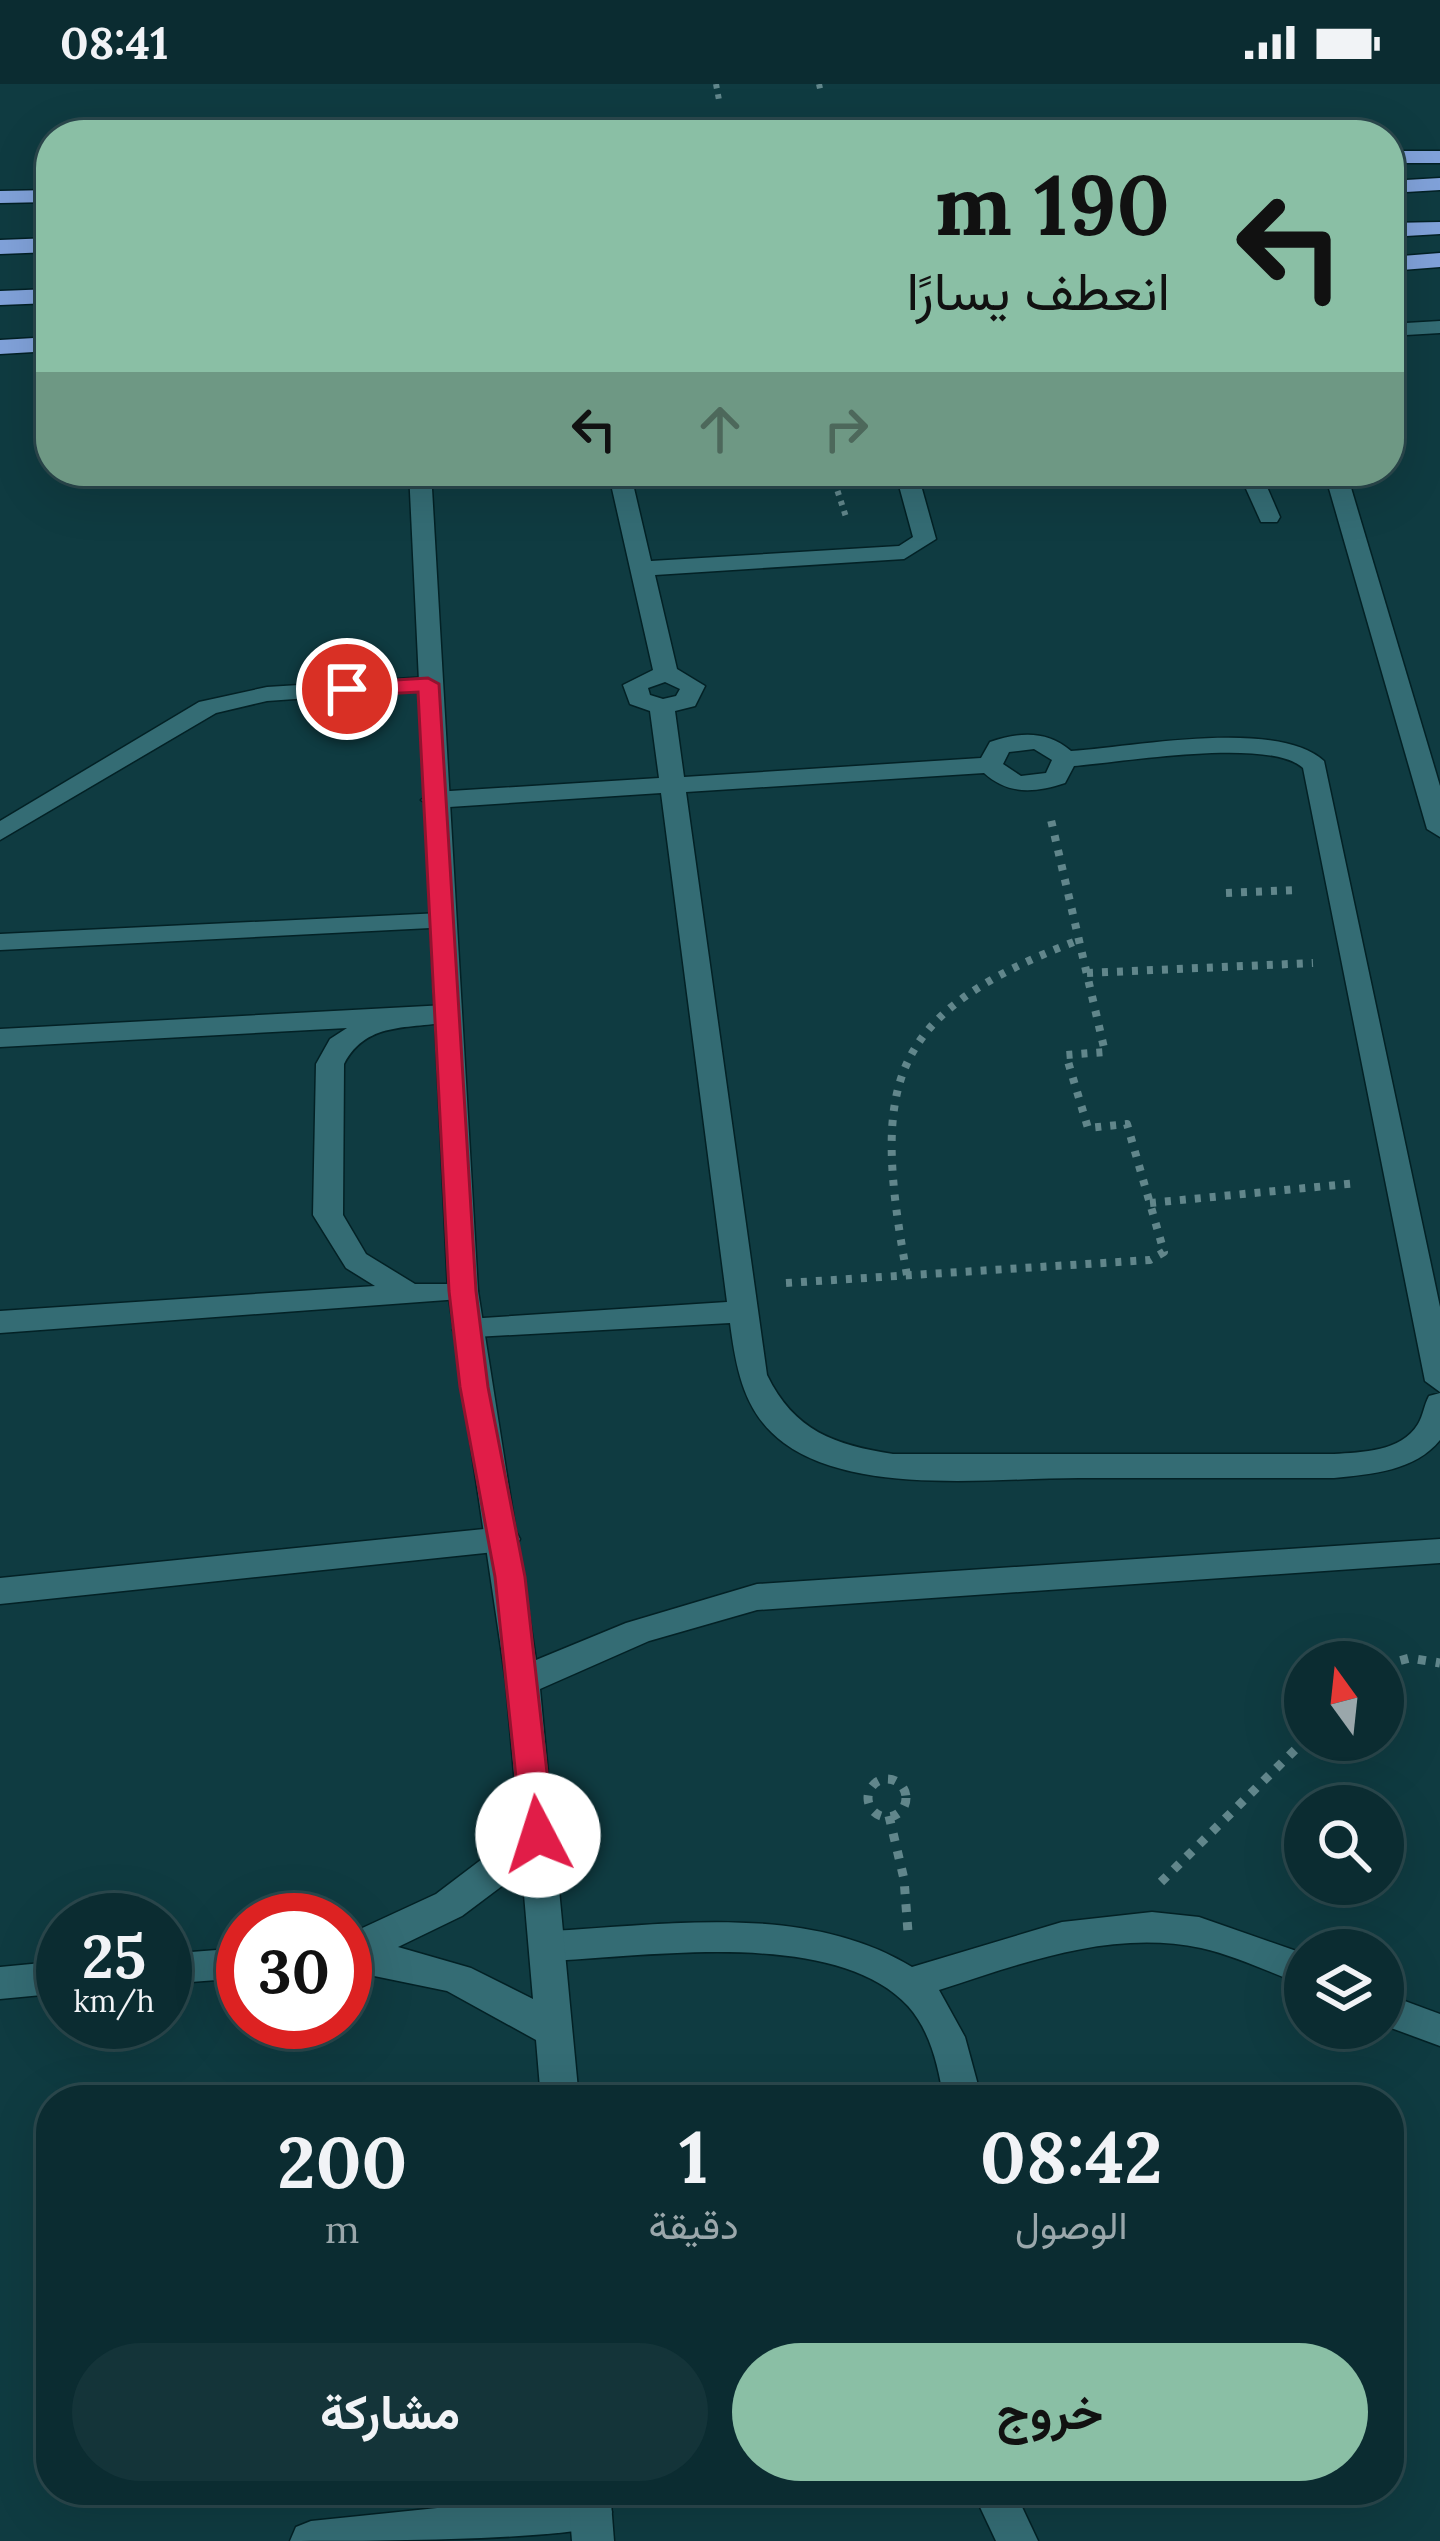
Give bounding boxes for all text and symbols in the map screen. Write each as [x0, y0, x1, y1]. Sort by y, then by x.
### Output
text: 08:41 [60, 14, 169, 71]
text: 190 m [935, 150, 1170, 258]
icon: left [1212, 168, 1368, 324]
text: انعطف يسارًا [906, 256, 1170, 325]
icon: left [561, 396, 627, 462]
icon: ahead [687, 396, 753, 462]
icon: right [813, 396, 879, 462]
pin [296, 638, 398, 740]
icon: arrive [314, 656, 380, 722]
north arrow [1284, 1641, 1404, 1761]
map controls [1284, 1641, 1404, 2049]
position arrow [475, 1772, 601, 1898]
button: search [1284, 1785, 1404, 1905]
speed limit sign: 30 [216, 1893, 372, 2049]
text: 25 [82, 1918, 146, 1994]
button: layers [1284, 1929, 1404, 2049]
text: km/h [73, 1982, 155, 2020]
text: 1 [679, 2111, 708, 2203]
text: 08:42 [980, 2111, 1163, 2203]
text: 200 [277, 2116, 407, 2208]
text: دقيقة [648, 2200, 739, 2250]
text: الوصول [1015, 2200, 1128, 2250]
text: m [325, 2204, 360, 2254]
button: مشاركة [72, 2343, 708, 2481]
button: خروج [732, 2343, 1368, 2481]

